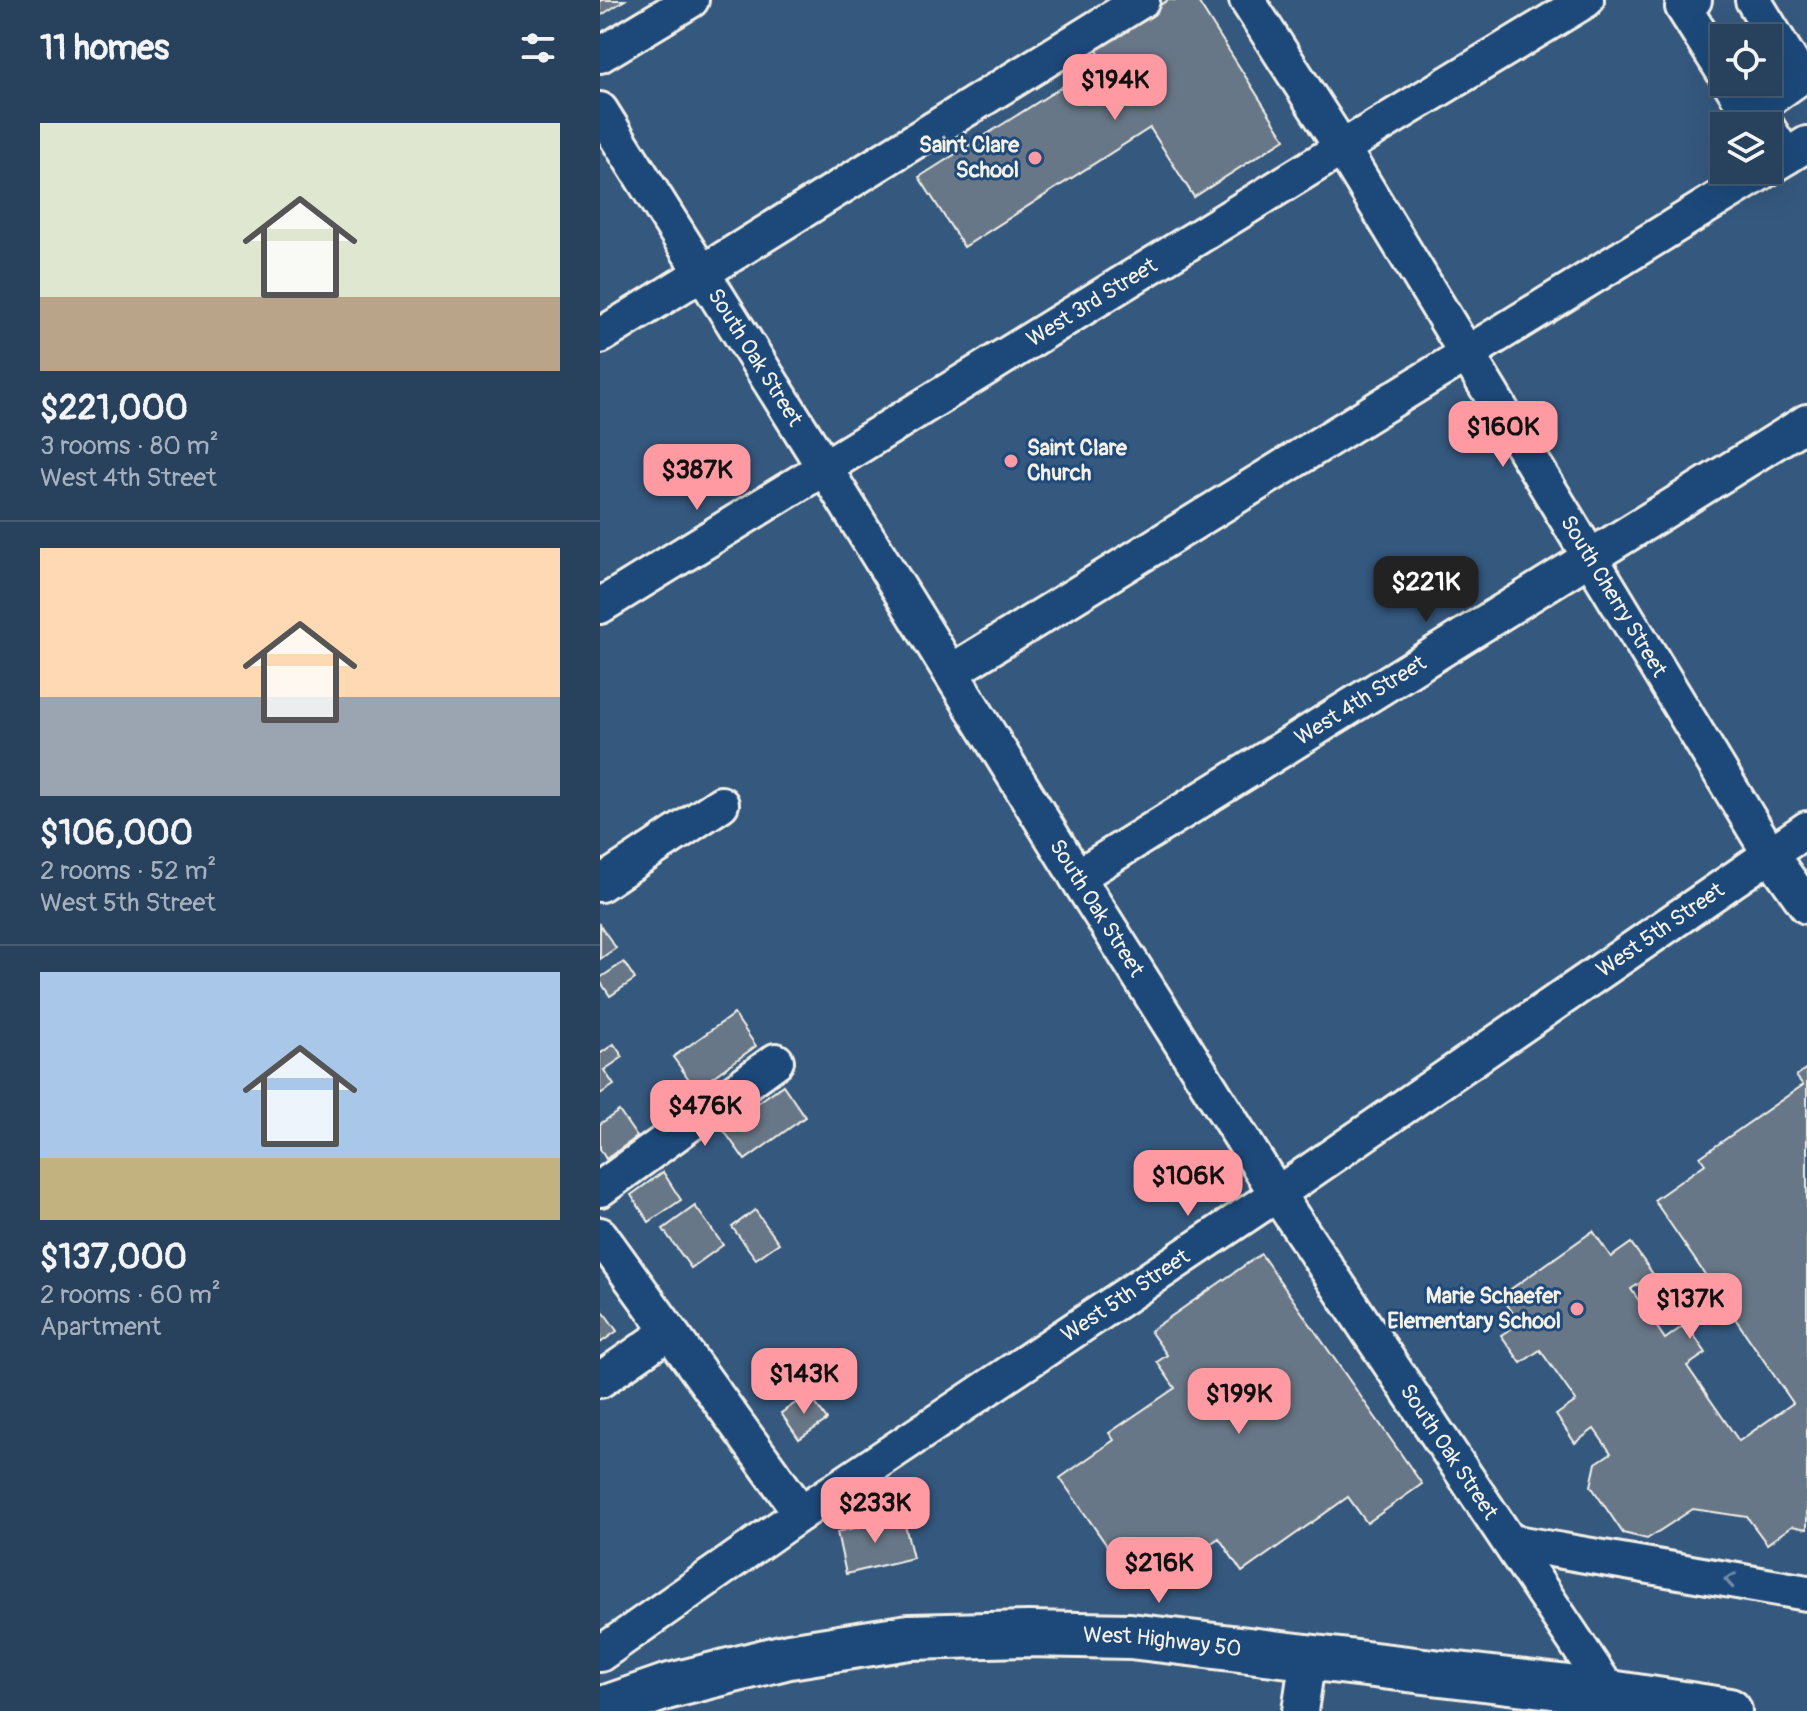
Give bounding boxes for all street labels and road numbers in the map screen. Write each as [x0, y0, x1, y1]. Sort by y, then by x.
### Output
street label: West 3rd Street [1021, 252, 1162, 353]
street label: South Oak Street [701, 283, 809, 432]
street label: South Cherry Street [1554, 510, 1673, 682]
street label: West 4th Street [1290, 649, 1431, 752]
street label: South Oak Street [1043, 834, 1151, 982]
street label: West 5th Street [1591, 876, 1730, 984]
street label: West 5th Street [1056, 1242, 1195, 1349]
street label: South Oak Street [1394, 1378, 1505, 1525]
street label: West Highway 50 [1083, 1621, 1243, 1663]

